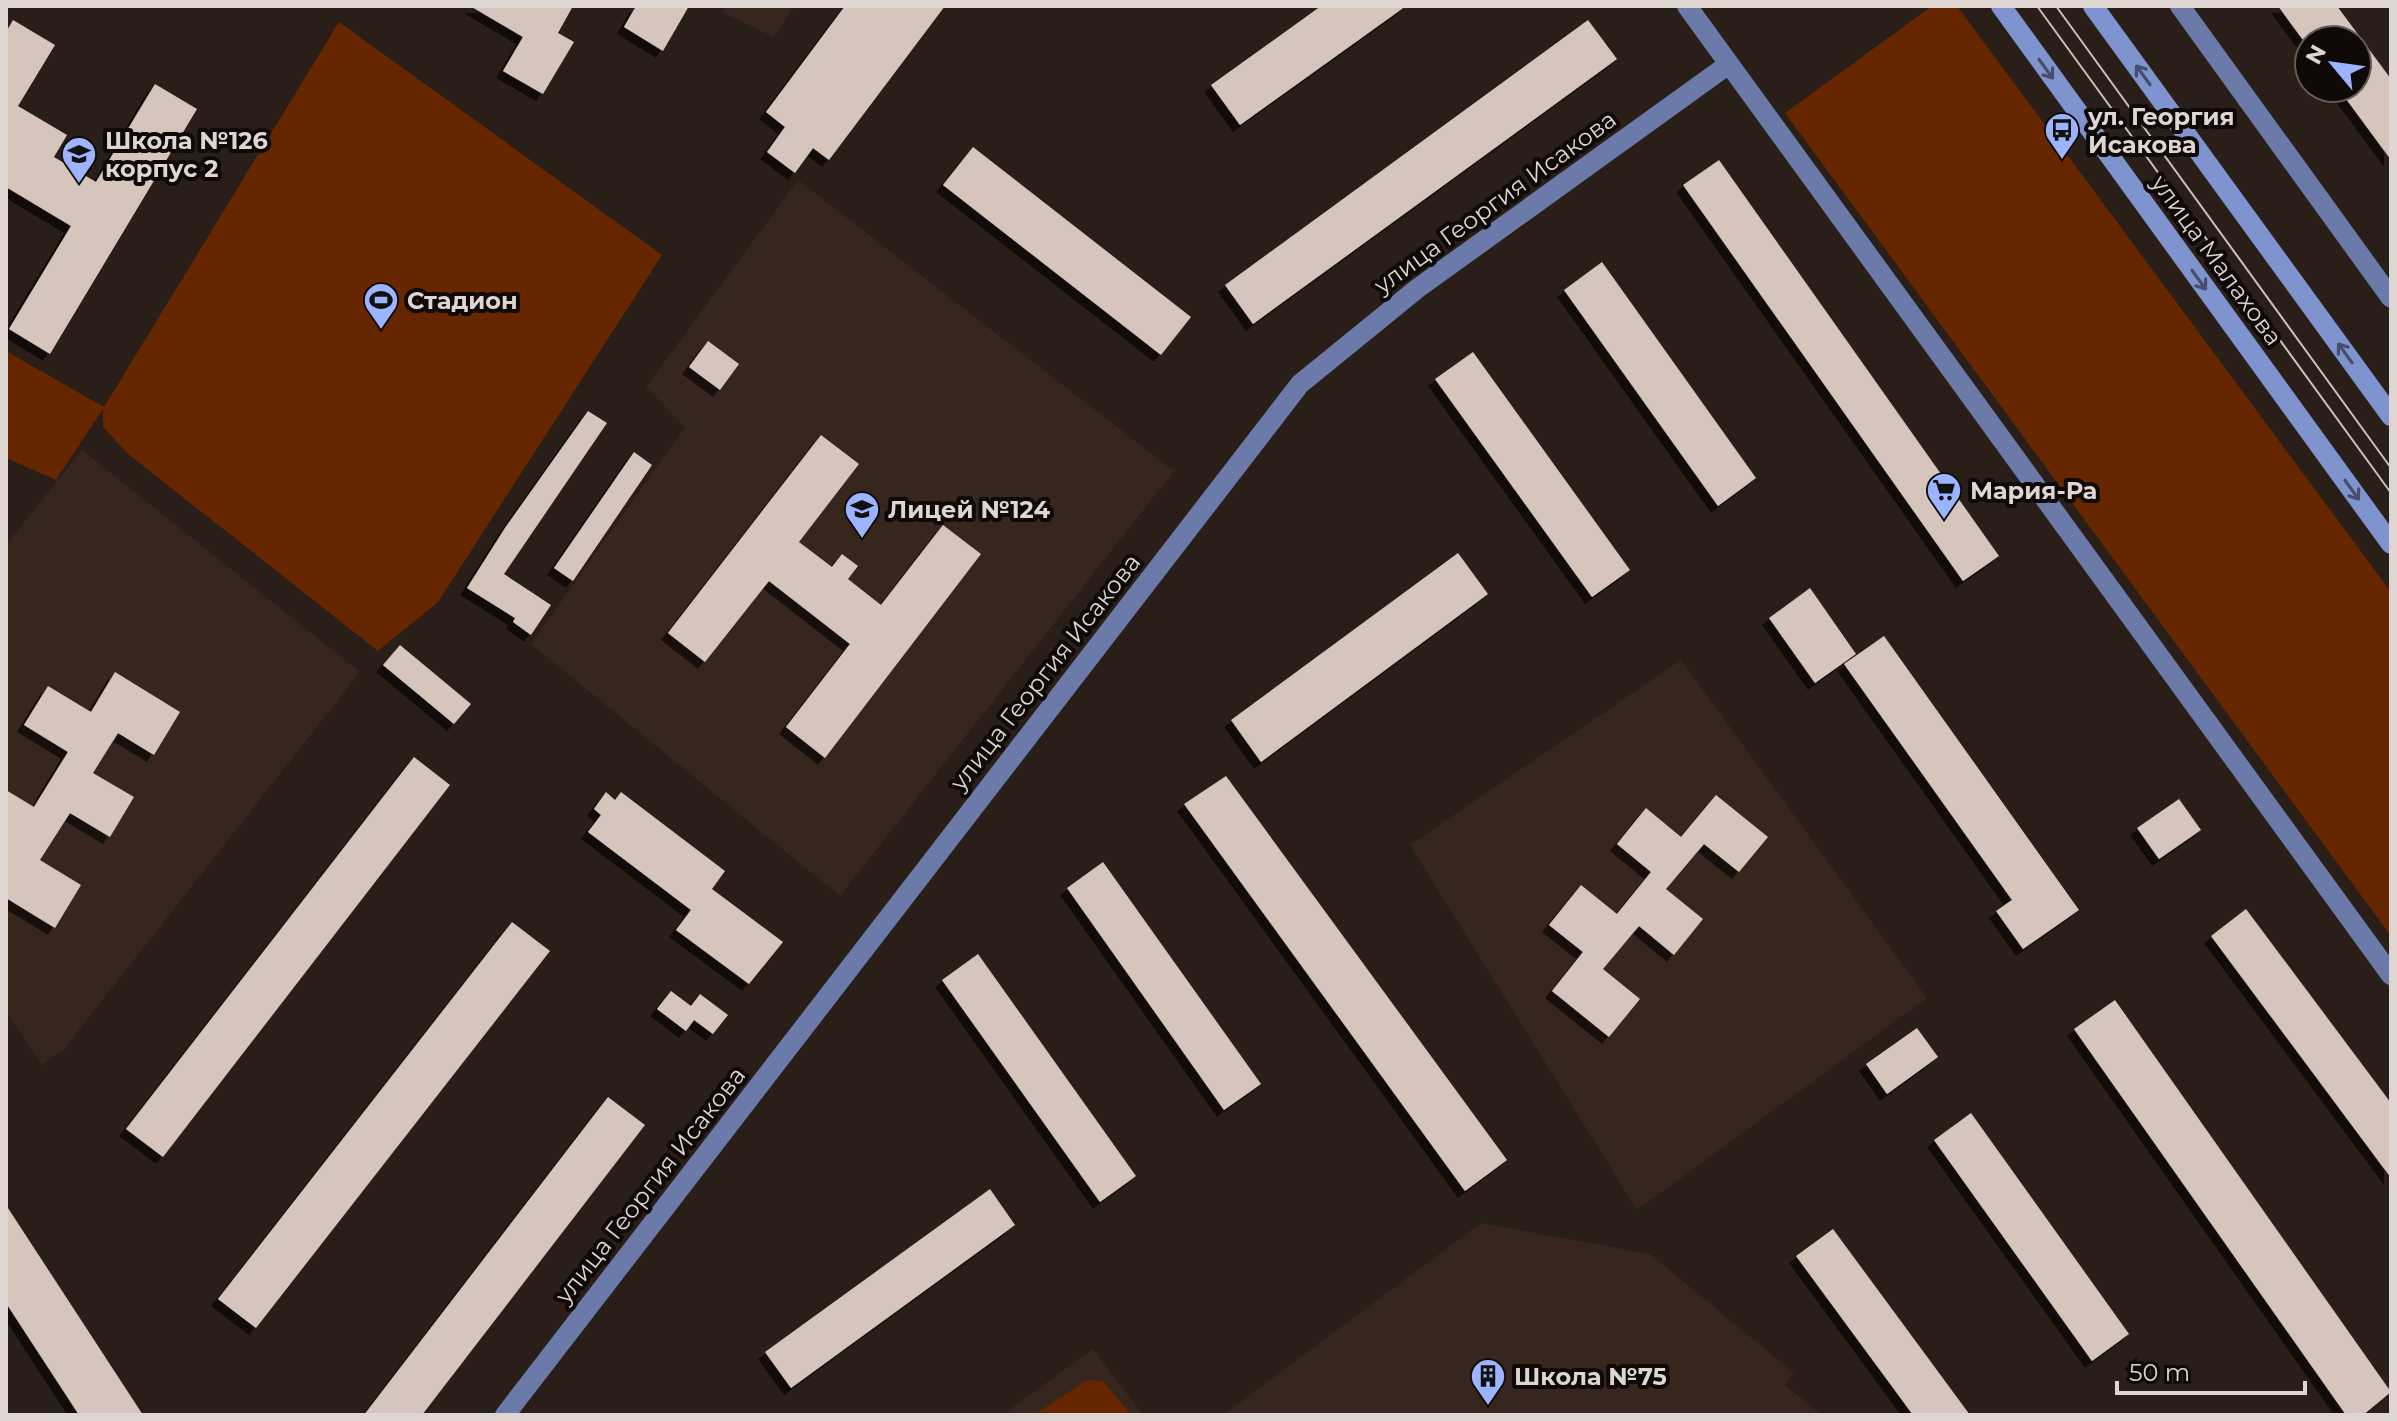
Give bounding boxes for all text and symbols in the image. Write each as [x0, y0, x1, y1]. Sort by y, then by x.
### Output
north arrow [2293, 24, 2373, 104]
text: N [2300, 40, 2332, 69]
one-way arrow [2038, 58, 2055, 79]
one-way arrow [2135, 64, 2151, 86]
place label: ул. Георгия Исакова [2087, 102, 2235, 159]
street label: улица Георгия Исакова [1368, 104, 1622, 300]
bus stop icon: ул. Георгия Исакова [2043, 111, 2081, 161]
place label: Школа №126 корпус 2 [105, 126, 268, 183]
school or university icon: Школа №126 корпус 2 [60, 135, 98, 185]
street label: улица Малахова [2145, 168, 2289, 351]
one-way arrow [2191, 268, 2207, 290]
sports icon: Стадион [362, 281, 400, 331]
place label: Стадион [407, 286, 518, 315]
one-way arrow [2337, 343, 2354, 364]
supermarket icon: Мария-Ра [1925, 471, 1963, 521]
place label: Мария-Ра [1970, 476, 2097, 505]
one-way arrow [2343, 479, 2360, 500]
school or university icon: Лицей №124 [843, 490, 881, 540]
place label: Лицей №124 [888, 495, 1050, 524]
street label: улица Георгия Исакова [943, 548, 1146, 797]
street label: улица Георгия Исакова [548, 1061, 751, 1310]
scale bar [2117, 1345, 2305, 1395]
building icon: Школа №75 [1469, 1357, 1507, 1407]
text: 50 m [2129, 1358, 2190, 1387]
place label: Школа №75 [1514, 1362, 1667, 1391]

